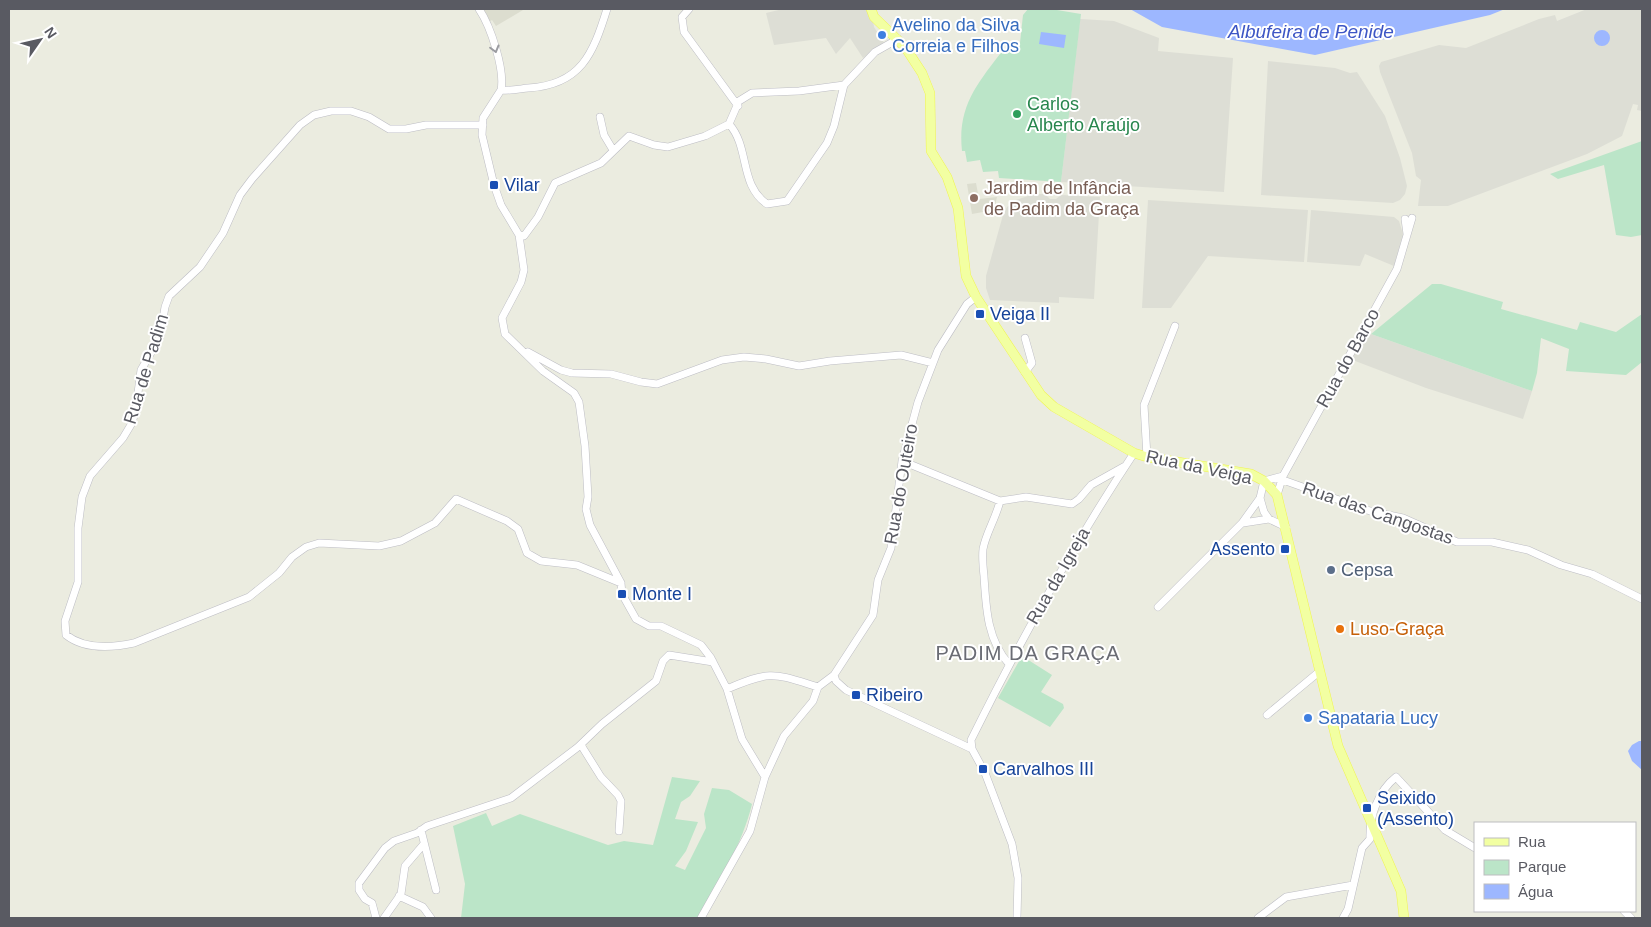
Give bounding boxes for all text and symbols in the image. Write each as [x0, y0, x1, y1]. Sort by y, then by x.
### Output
north arrow [15, 15, 65, 65]
place label: Avelino da Silva Correia e Filhos [892, 15, 1021, 56]
water label: Albufeira de Penide [1227, 21, 1394, 42]
text: N [41, 24, 60, 41]
marker: Avelino da Silva Correia e Filhos [876, 29, 888, 41]
one-way arrow [489, 44, 500, 53]
place label: Carlos Alberto Araújo [1027, 94, 1140, 135]
marker: Carlos Alberto Araújo [1011, 108, 1023, 120]
place label: Vilar [504, 175, 540, 195]
place label: Jardim de Infância de Padim da Graça [984, 178, 1140, 219]
marker: Vilar [488, 179, 500, 191]
marker: Jardim de Infância de Padim da Graça [968, 192, 980, 204]
place label: Veiga II [990, 304, 1050, 324]
street label: Rua do Barco [1313, 305, 1383, 411]
marker: Veiga II [974, 308, 986, 320]
street label: Rua de Padim [120, 312, 172, 426]
street label: Rua do Outeiro [881, 422, 921, 546]
street label: Rua da Veiga [1144, 446, 1255, 488]
street label: Rua das Cangostas [1300, 478, 1456, 548]
street label: Rua da Igreja [1022, 523, 1094, 628]
place label: Assento [1210, 539, 1275, 559]
marker: Assento [1279, 543, 1291, 555]
place label: Cepsa [1341, 560, 1394, 580]
marker: Cepsa [1325, 564, 1337, 576]
place label: Monte I [632, 584, 692, 604]
marker: Monte I [616, 588, 628, 600]
place label: Luso-Graça [1350, 619, 1445, 639]
marker: Luso-Graça [1334, 623, 1346, 635]
district label: PADIM DA GRAÇA [936, 642, 1120, 664]
place label: Ribeiro [866, 685, 923, 705]
marker: Ribeiro [850, 689, 862, 701]
place label: Sapataria Lucy [1318, 708, 1438, 728]
marker: Sapataria Lucy [1302, 712, 1314, 724]
place label: Carvalhos III [993, 759, 1094, 779]
marker: Carvalhos III [977, 763, 989, 775]
place label: Seixido (Assento) [1377, 788, 1454, 829]
marker: Seixido (Assento) [1361, 802, 1373, 814]
legend [1474, 822, 1636, 912]
text: Rua [1518, 833, 1546, 850]
text: Parque [1518, 858, 1566, 875]
text: Água [1518, 883, 1554, 900]

